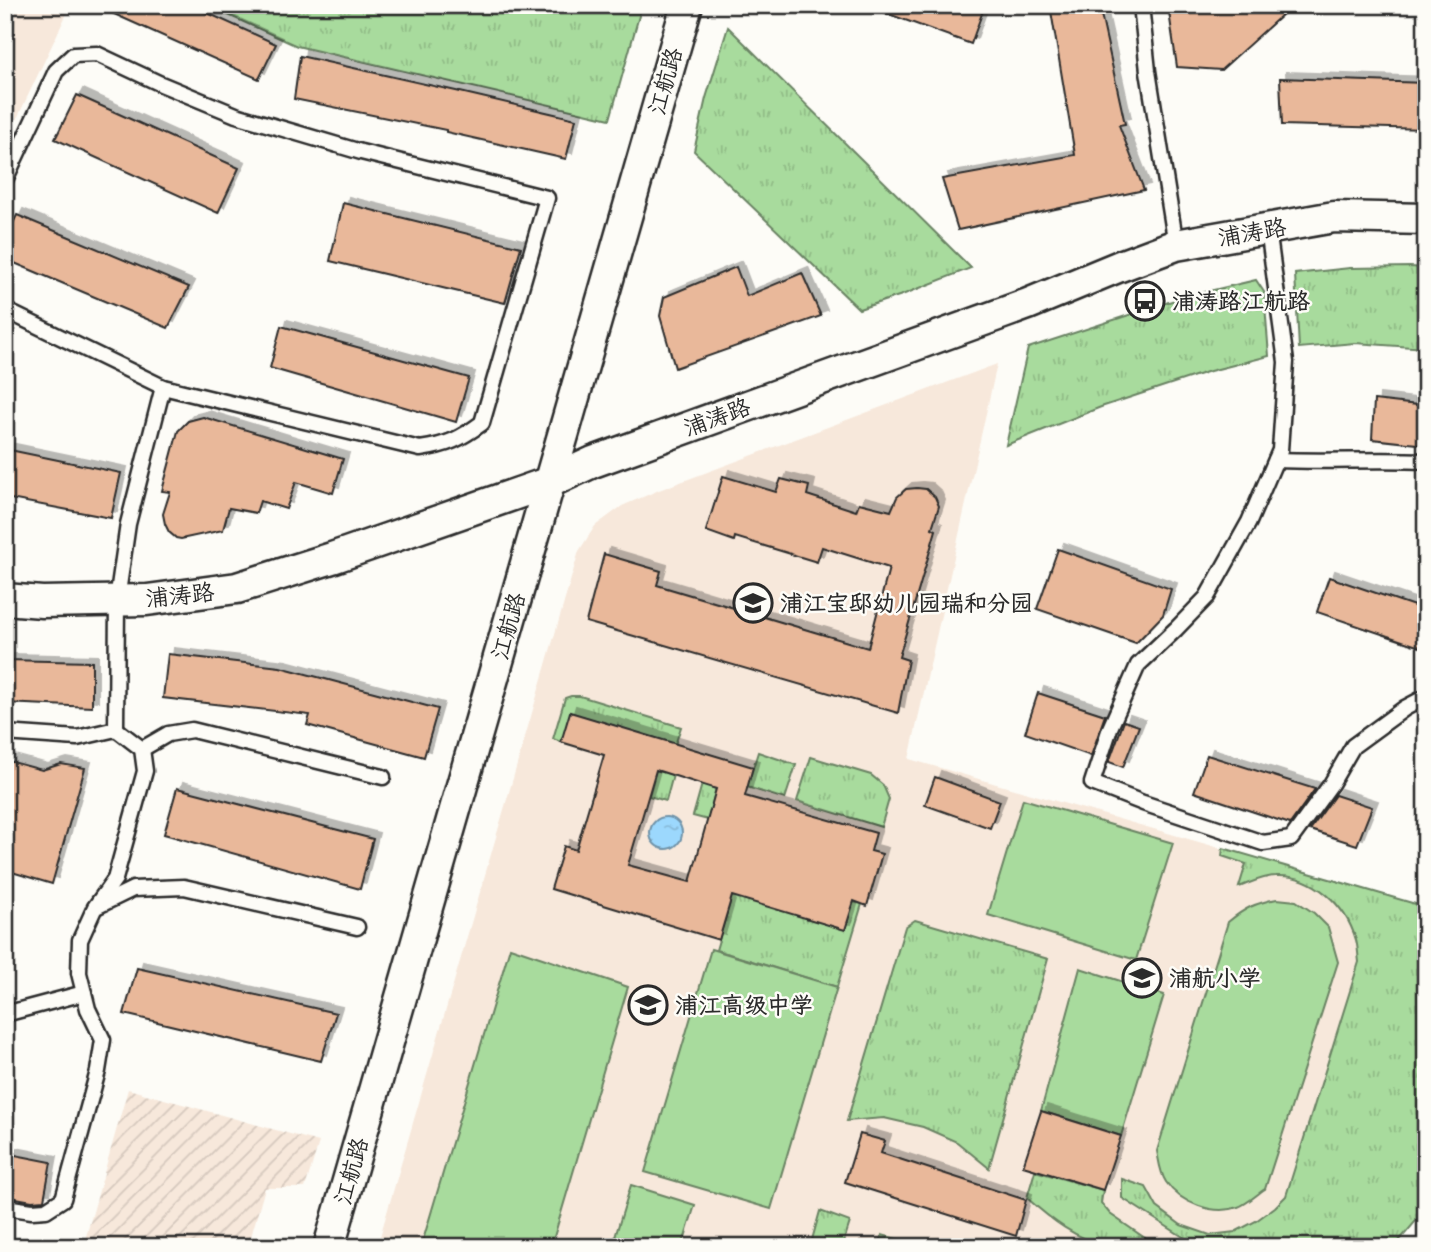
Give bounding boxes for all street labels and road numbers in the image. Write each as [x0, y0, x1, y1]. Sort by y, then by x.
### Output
street label: 江航路 [645, 45, 691, 119]
street label: 浦涛路 [1216, 215, 1289, 255]
street label: 浦涛路 [681, 395, 755, 445]
street label: 浦涛路 [145, 580, 216, 616]
street label: 江航路 [488, 590, 534, 664]
street label: 江航路 [331, 1135, 377, 1209]

